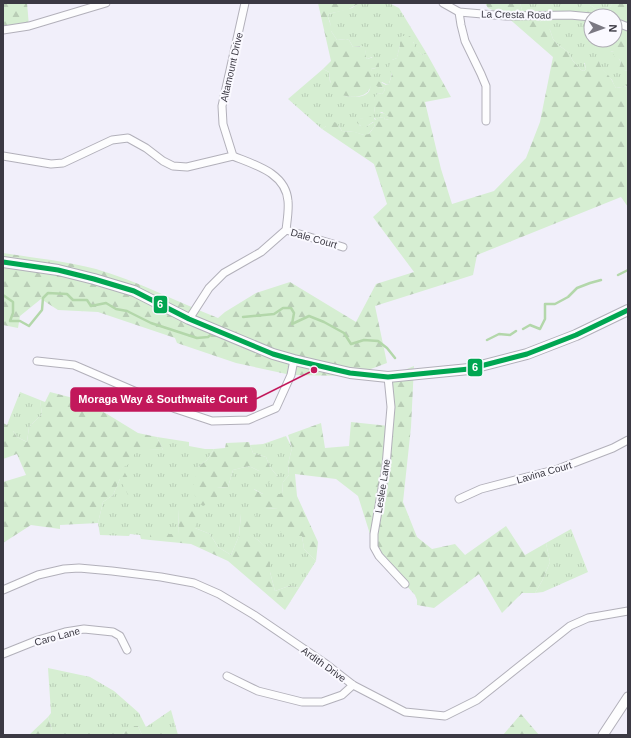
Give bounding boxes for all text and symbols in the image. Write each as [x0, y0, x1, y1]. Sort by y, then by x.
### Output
street label: La Cresta Road [481, 8, 551, 21]
north arrow [583, 8, 623, 48]
text: N [607, 24, 619, 33]
street label: Altamount Drive [218, 31, 245, 103]
street label: Dale Court [289, 227, 339, 250]
line badge: 6 [153, 295, 168, 314]
text: 6 [157, 298, 163, 310]
line badge: 6 [467, 358, 483, 377]
text: 6 [472, 361, 478, 373]
callout: Moraga Way & Southwaite Court [71, 388, 256, 411]
text: Moraga Way & Southwaite Court [78, 393, 248, 405]
street label: Leslee Lane [373, 458, 392, 514]
street label: Lavina Court [515, 459, 573, 486]
street label: Caro Lane [33, 625, 82, 648]
street label: Ardith Drive [299, 645, 348, 684]

